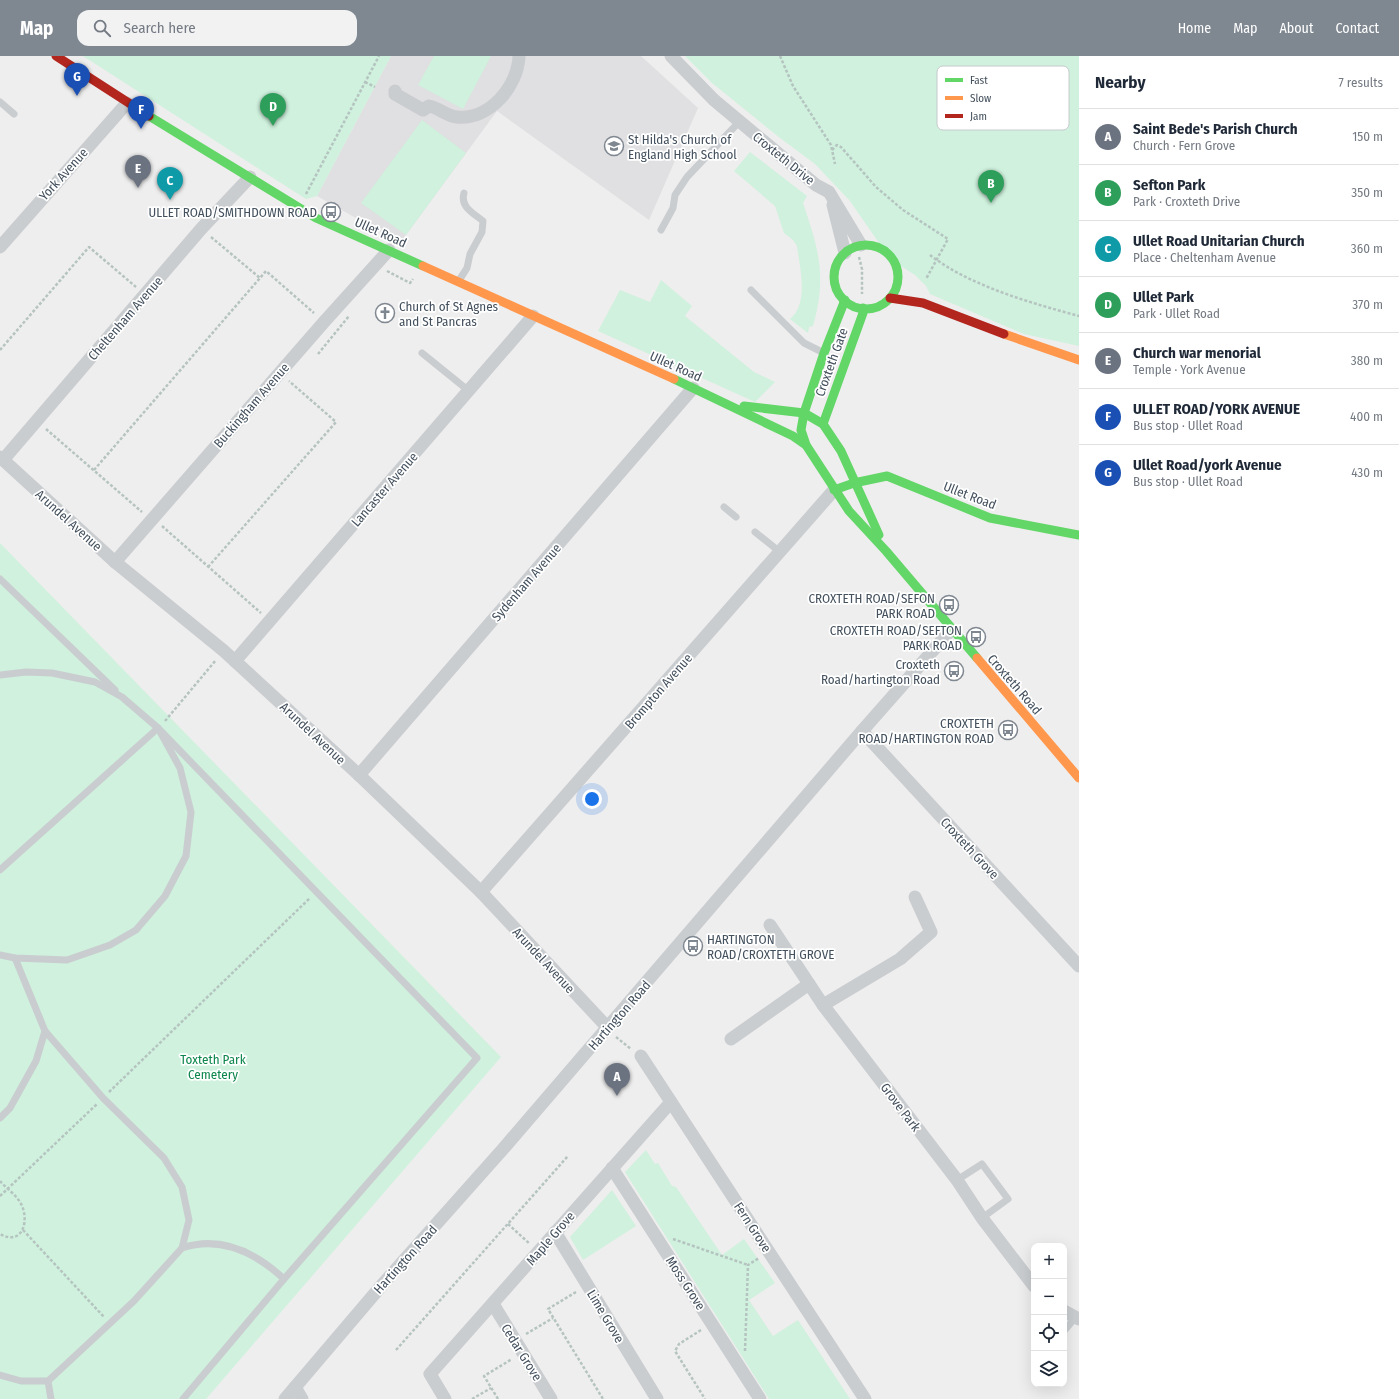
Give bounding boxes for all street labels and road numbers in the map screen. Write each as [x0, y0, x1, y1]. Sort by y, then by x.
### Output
street label: Croxteth Drive [750, 129, 818, 188]
street label: York Avenue [36, 145, 91, 204]
street label: Ullet Road [353, 214, 409, 251]
street label: Cheltenham Avenue [85, 273, 166, 363]
street label: Croxteth Gate [812, 326, 851, 399]
street label: Ullet Road [648, 348, 704, 385]
street label: Buckingham Avenue [211, 360, 292, 451]
street label: Lancaster Avenue [348, 449, 421, 529]
street label: Ullet Road [941, 479, 998, 512]
street label: Arundel Avenue [32, 487, 105, 554]
street label: Sydenham Avenue [489, 541, 564, 624]
street label: Brompton Avenue [622, 651, 695, 732]
street label: Croxteth Road [984, 651, 1045, 717]
street label: Arundel Avenue [277, 699, 348, 767]
street label: Croxteth Grove [937, 815, 1002, 882]
street label: Arundel Avenue [510, 925, 578, 996]
street label: Hartington Road [585, 978, 654, 1053]
street label: Grove Park [878, 1080, 924, 1135]
street label: Fern Grove [731, 1199, 774, 1255]
street label: Maple Grove [523, 1209, 578, 1268]
street label: Hartington Road [371, 1222, 440, 1297]
street label: Moss Grove [663, 1254, 708, 1313]
street label: Lime Grove [584, 1287, 627, 1345]
street label: Cedar Grove [498, 1321, 545, 1383]

